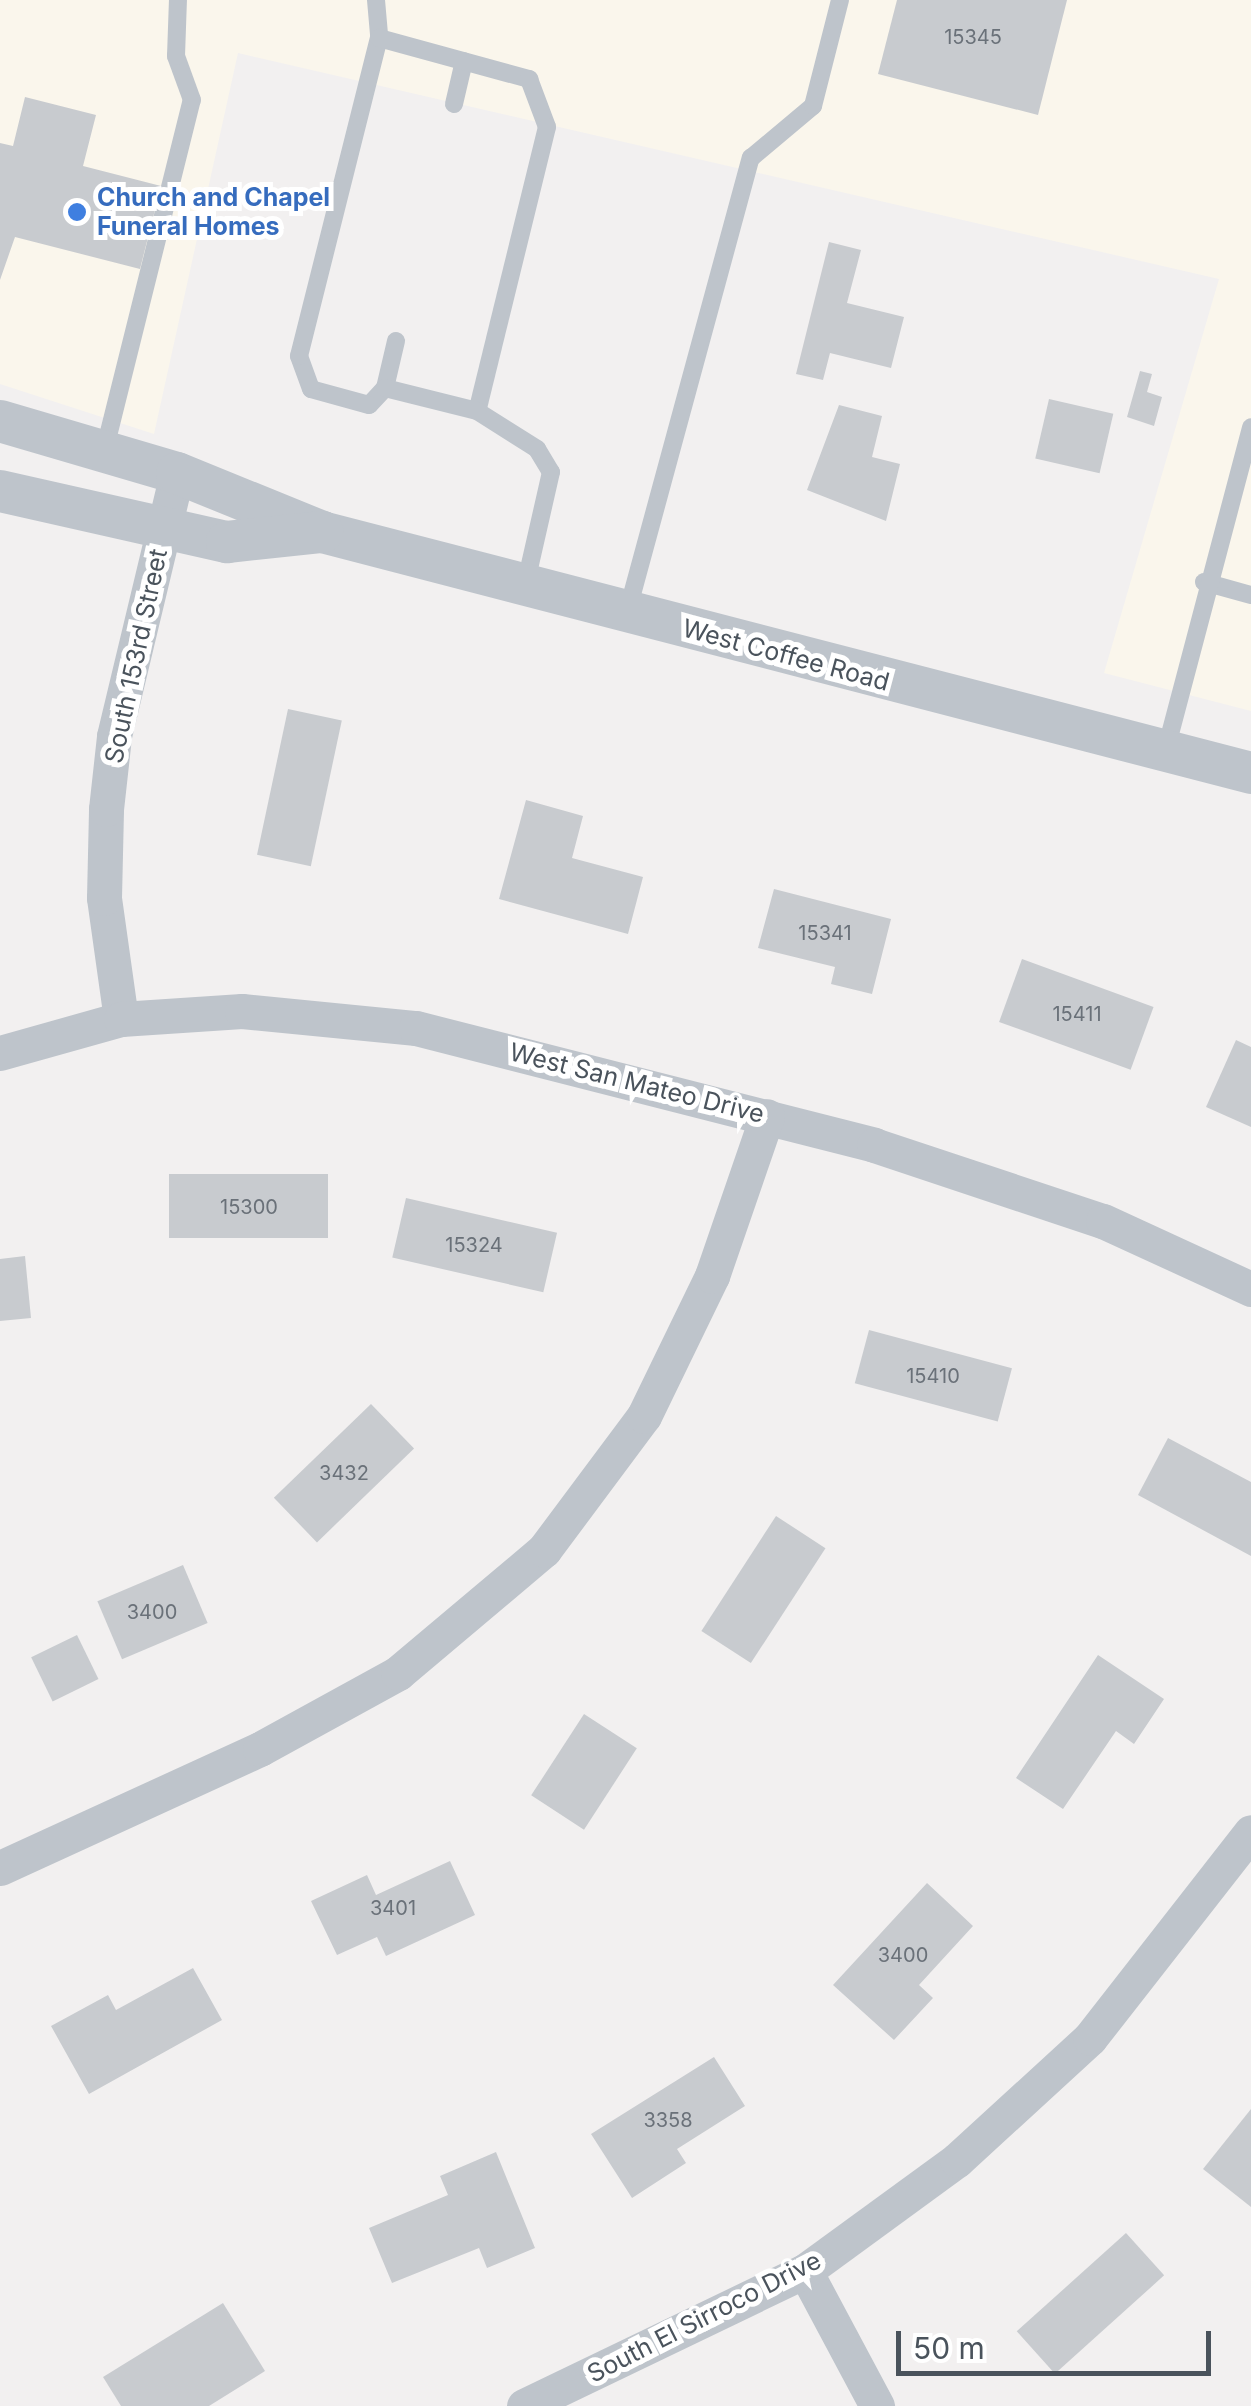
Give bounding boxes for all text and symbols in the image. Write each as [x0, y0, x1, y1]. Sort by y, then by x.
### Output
house number: 15345 [944, 25, 1002, 49]
place label: Church and Chapel Funeral Homes [97, 183, 330, 242]
marker: Church and Chapel Funeral Homes [66, 201, 88, 223]
street label: South 153rd Street [99, 546, 173, 766]
street label: West Coffee Road [679, 613, 893, 697]
house number: 15341 [798, 921, 852, 945]
house number: 15411 [1052, 1002, 1102, 1026]
street label: West San Mateo Drive [507, 1037, 767, 1129]
house number: 15300 [220, 1195, 278, 1219]
house number: 15324 [445, 1233, 503, 1257]
house number: 15410 [906, 1364, 960, 1388]
house number: 3432 [319, 1461, 369, 1485]
house number: 3400 [127, 1600, 177, 1624]
house number: 3401 [370, 1896, 416, 1920]
house number: 3400 [878, 1943, 928, 1967]
house number: 3358 [643, 2108, 693, 2132]
street label: South El Sirroco Drive [582, 2245, 826, 2389]
scale bar [901, 2311, 1216, 2373]
text: 50 m [913, 2330, 985, 2366]

